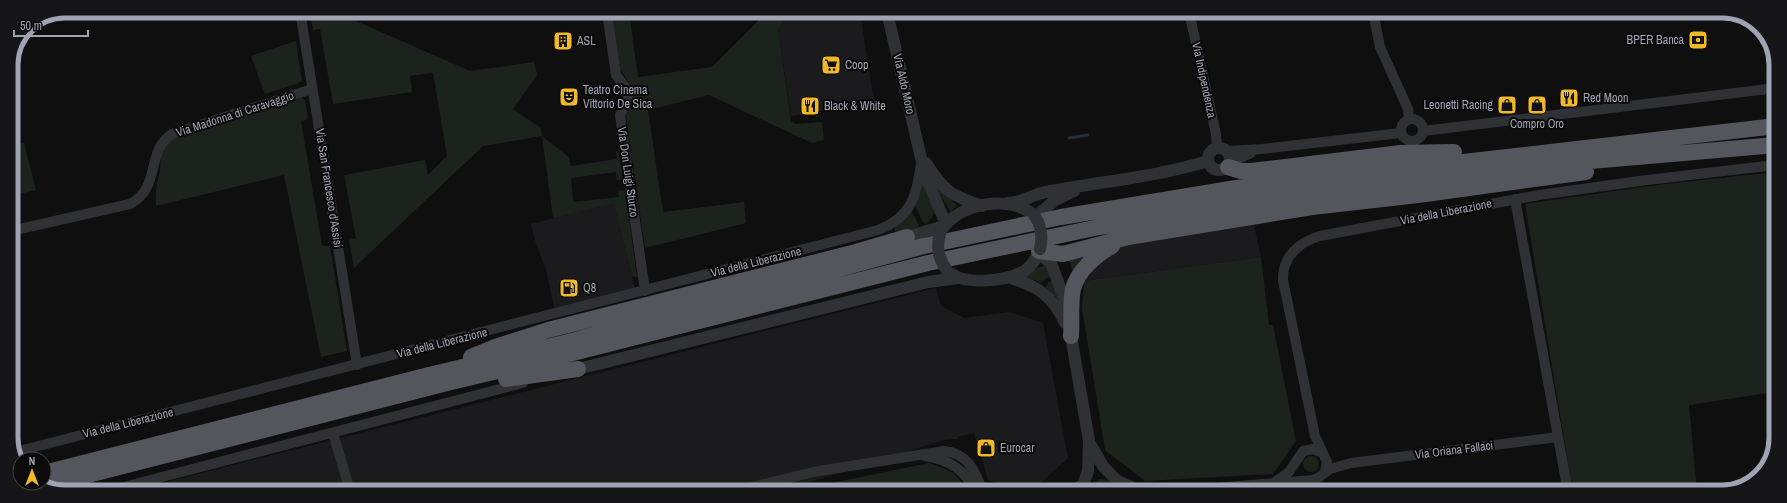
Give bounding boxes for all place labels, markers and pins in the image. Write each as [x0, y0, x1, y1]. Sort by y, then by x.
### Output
bank icon: BPER Banca [1687, 29, 1709, 51]
building icon: ASL [552, 30, 574, 52]
place label: BPER Banca [1627, 32, 1685, 48]
place label: ASL [576, 33, 596, 49]
supermarket icon: Coop [820, 54, 842, 76]
place label: Coop [845, 57, 869, 73]
place label: Teatro Cinema Vittorio De Sica [583, 82, 653, 112]
theatre icon: Teatro Cinema Vittorio De Sica [558, 86, 580, 108]
restaurant icon: Red Moon [1558, 87, 1580, 109]
place label: Red Moon [1583, 90, 1628, 106]
shop icon: Leonetti Racing [1496, 94, 1518, 116]
shop icon: Compro Oro [1526, 94, 1548, 116]
restaurant icon: Black & White [799, 95, 821, 117]
place label: Leonetti Racing [1424, 97, 1494, 113]
place label: Black & White [824, 98, 886, 114]
place label: Compro Oro [1510, 116, 1564, 132]
fuel station icon: Q8 [558, 277, 580, 299]
place label: Q8 [583, 280, 596, 296]
shop icon: Eurocar [975, 437, 997, 459]
place label: Eurocar [1000, 440, 1035, 456]

